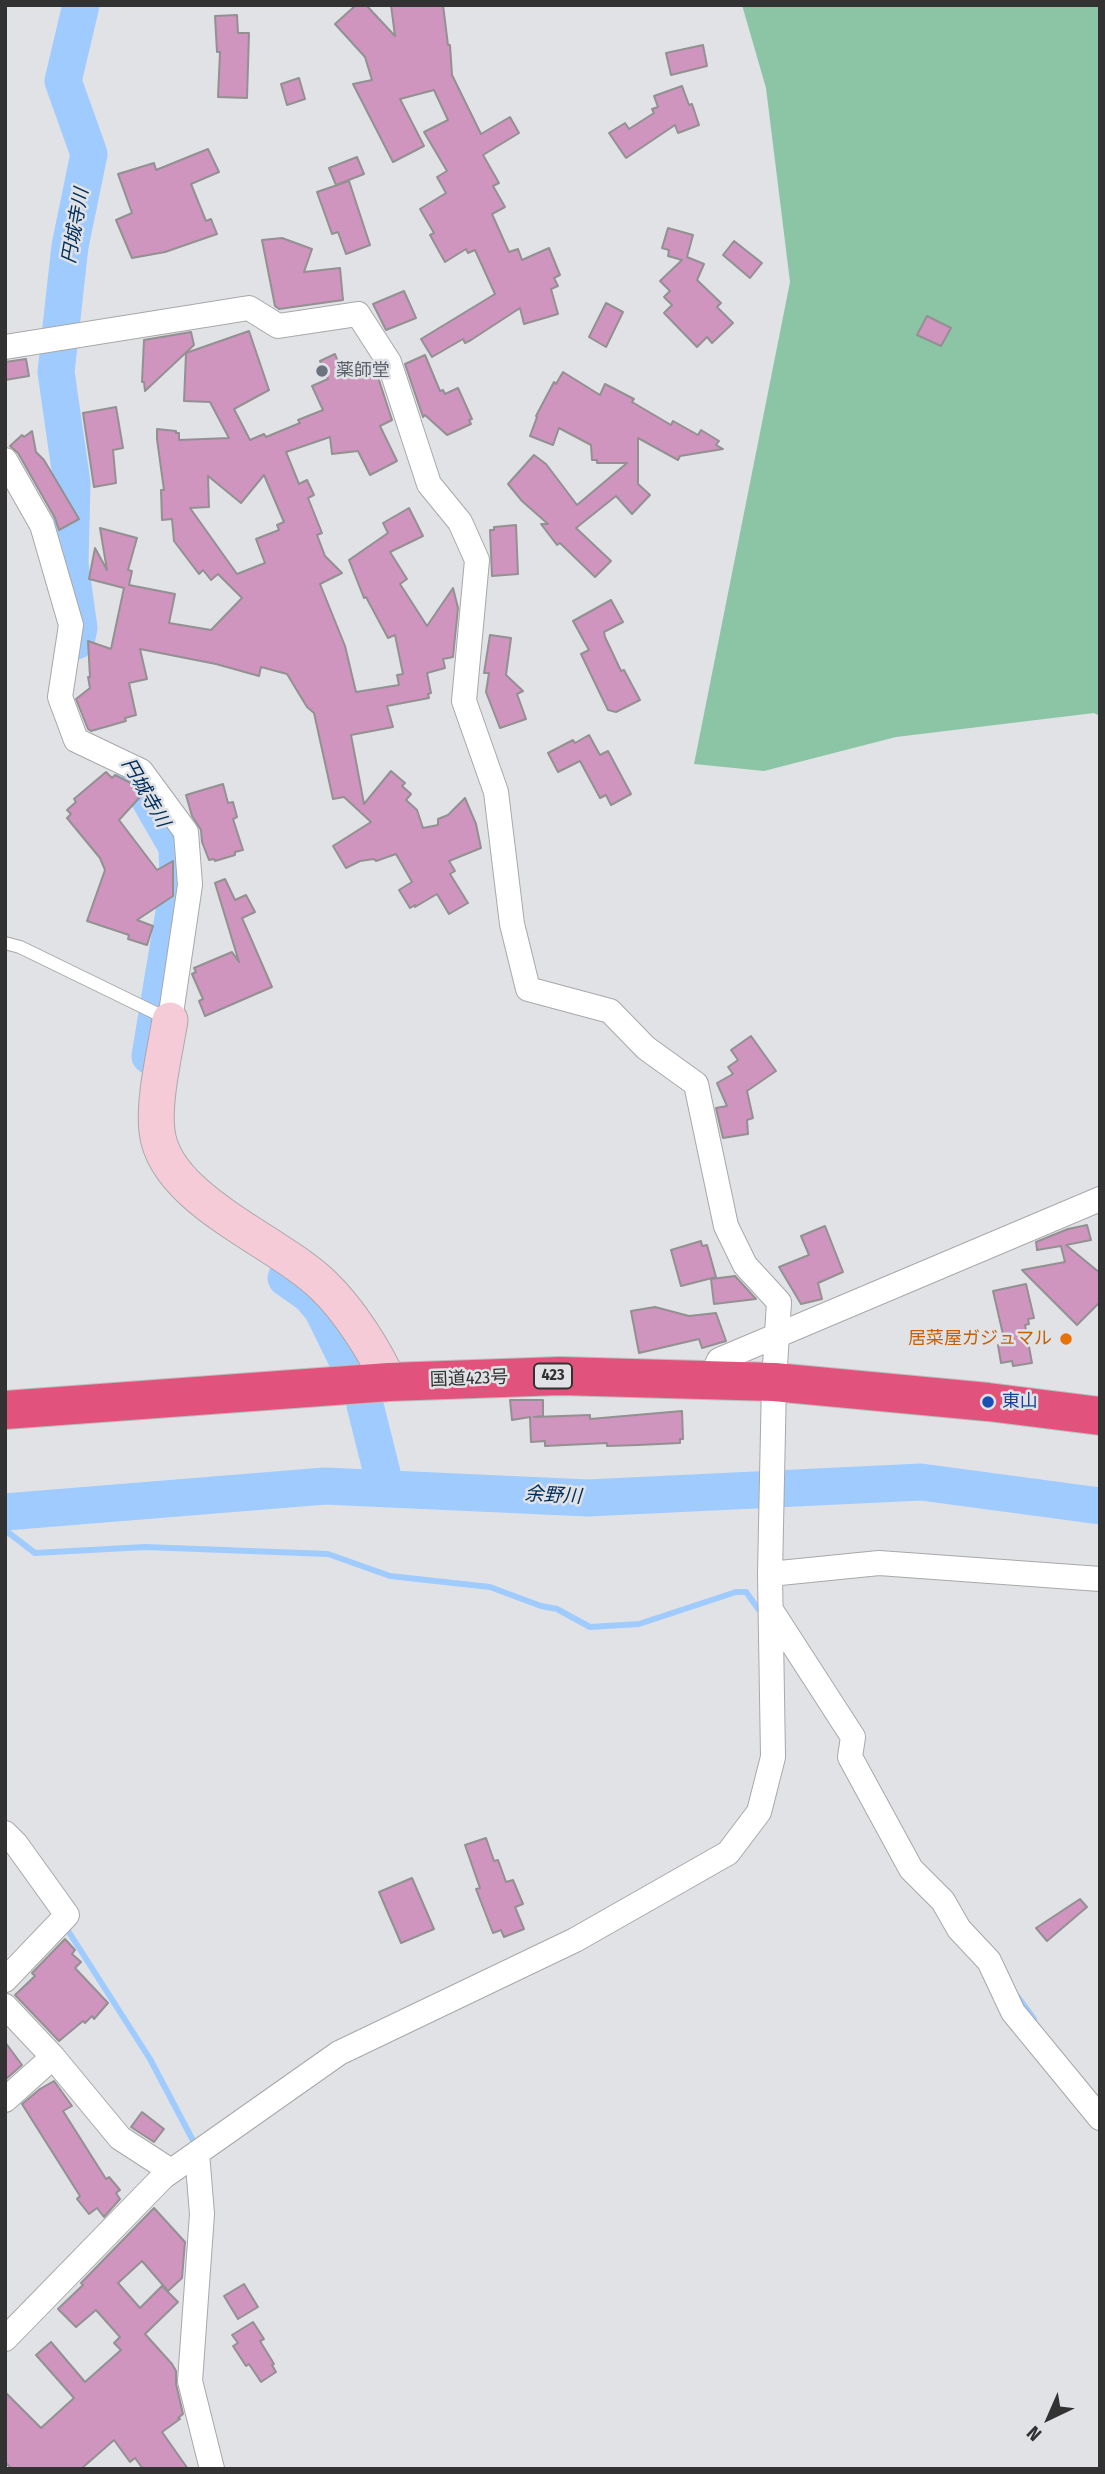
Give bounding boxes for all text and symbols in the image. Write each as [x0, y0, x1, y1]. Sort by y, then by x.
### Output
water label: 円城寺川 [58, 187, 94, 265]
place label: 薬師堂 [336, 360, 390, 382]
marker: 薬師堂 [314, 363, 330, 379]
water label: 円城寺川 [116, 754, 174, 832]
place label: 居菜屋ガジュマル [908, 1328, 1052, 1350]
marker: 居菜屋ガジュマル [1058, 1331, 1074, 1347]
road number: 423 [534, 1364, 572, 1388]
street label: 国道423号 [429, 1367, 509, 1391]
place label: 東山 [1002, 1391, 1038, 1413]
marker: 東山 [980, 1394, 996, 1410]
water label: 余野川 [524, 1483, 582, 1509]
north arrow [1014, 2383, 1084, 2453]
text: N [1022, 2421, 1046, 2446]

